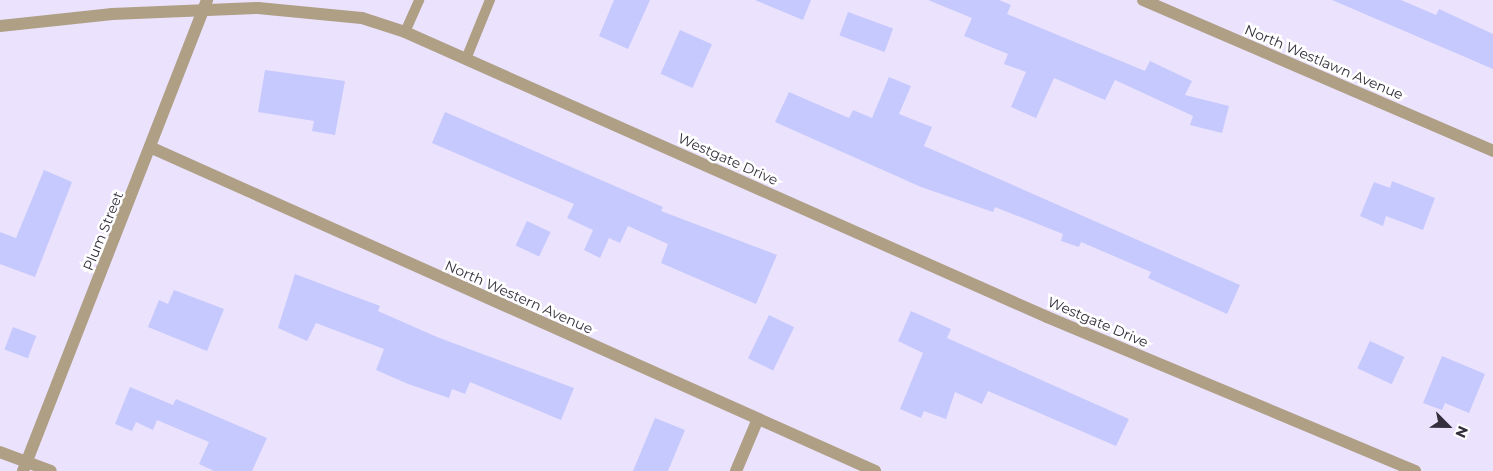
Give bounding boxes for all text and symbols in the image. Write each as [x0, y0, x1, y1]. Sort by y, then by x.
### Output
street label: North Westlawn Avenue [1242, 21, 1406, 103]
street label: Westgate Drive [675, 129, 781, 189]
street label: Plum Street [79, 189, 127, 273]
street label: North Western Avenue [442, 257, 596, 337]
street label: Westgate Drive [1045, 293, 1151, 351]
north arrow [1423, 401, 1473, 451]
text: N [1451, 423, 1472, 441]

